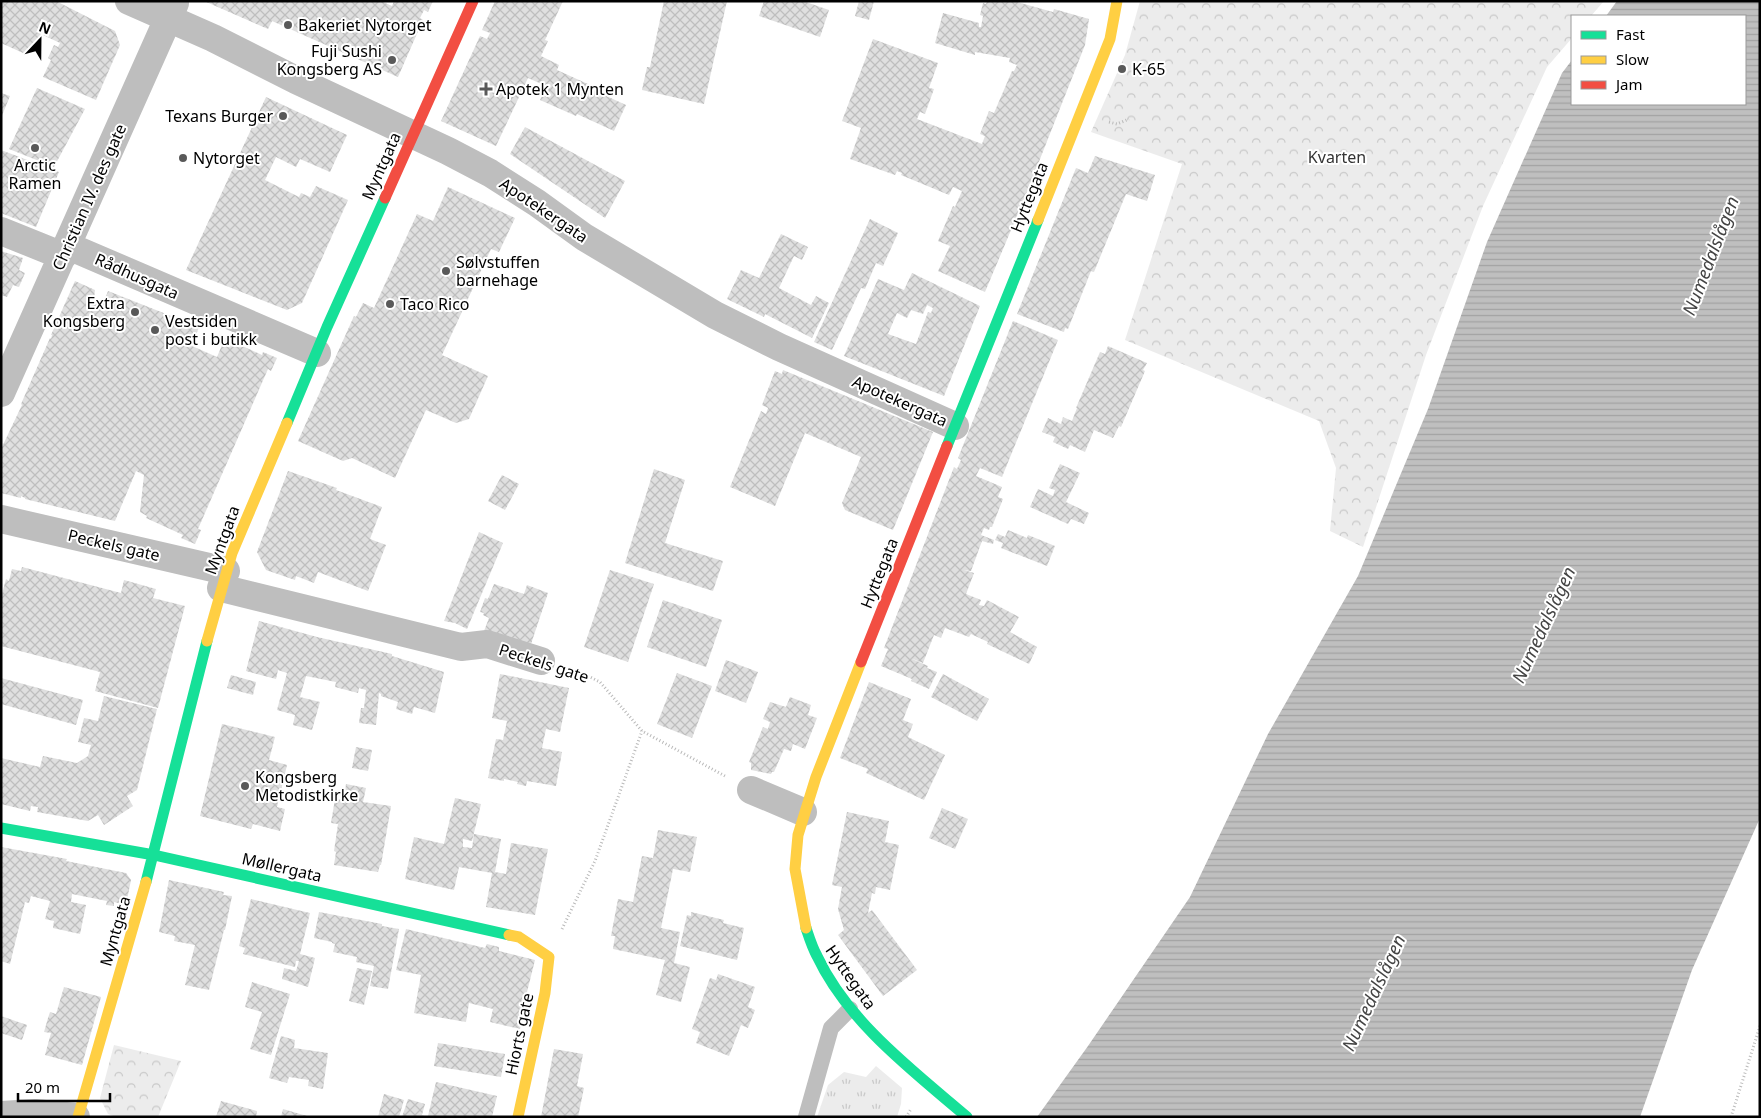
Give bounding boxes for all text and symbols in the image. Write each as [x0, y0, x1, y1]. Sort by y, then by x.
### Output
place label: Bakeriet Nytorget [298, 14, 432, 36]
north arrow [15, 15, 65, 65]
legend [1571, 15, 1746, 105]
text: N [36, 17, 54, 38]
marker: Bakeriet Nytorget [282, 19, 294, 31]
text: Fast [1616, 24, 1645, 44]
place label: Fuji Sushi Kongsberg AS [277, 40, 382, 80]
text: Slow [1616, 49, 1649, 69]
marker: Fuji Sushi Kongsberg AS [386, 54, 398, 66]
place label: K-65 [1132, 58, 1165, 80]
marker: K-65 [1116, 63, 1128, 75]
text: Jam [1614, 74, 1643, 94]
place label: Apotek 1 Mynten [496, 78, 624, 100]
marker: Apotek 1 Mynten [480, 83, 492, 95]
place label: Texans Burger [165, 105, 273, 127]
marker: Texans Burger [277, 110, 289, 122]
street label: Christian IV. des gate [47, 120, 131, 274]
street label: Myntgata [356, 129, 406, 203]
marker: Arctic Ramen [29, 142, 41, 154]
park label: Kvarten [1308, 146, 1366, 168]
place label: Nytorget [193, 147, 260, 169]
marker: Nytorget [177, 152, 189, 164]
place label: Arctic Ramen [9, 154, 61, 194]
street label: Hyttegata [1005, 158, 1053, 236]
street label: Apotekergata [496, 172, 592, 248]
water label: Numedalslågen [1676, 193, 1744, 319]
street label: Rådhusgata [92, 248, 182, 304]
place label: Sølvstuffen barnehage [456, 251, 540, 291]
marker: Sølvstuffen barnehage [440, 265, 452, 277]
place label: Extra Kongsberg [43, 292, 125, 332]
place label: Taco Rico [400, 293, 470, 315]
marker: Taco Rico [384, 298, 396, 310]
marker: Extra Kongsberg [129, 306, 141, 318]
place label: Vestsiden post i butikk [165, 310, 258, 350]
marker: Vestsiden post i butikk [149, 324, 161, 336]
street label: Apotekergata [849, 370, 951, 432]
street label: Myntgata [199, 502, 245, 578]
street label: Peckels gate [66, 524, 162, 566]
street label: Hyttegata [855, 534, 903, 612]
water label: Numedalslågen [1506, 563, 1581, 687]
street label: Peckels gate [496, 638, 592, 688]
place label: Kongsberg Metodistkirke [255, 766, 358, 806]
marker: Kongsberg Metodistkirke [239, 780, 251, 792]
street label: Møllergata [240, 847, 324, 887]
street label: Myntgata [95, 893, 135, 969]
water label: Numedalslågen [1336, 931, 1411, 1055]
street label: Hyttegata [821, 940, 881, 1014]
street label: Hiorts gate [500, 991, 538, 1077]
scale bar [18, 1070, 110, 1102]
text: 20 m [25, 1077, 60, 1097]

